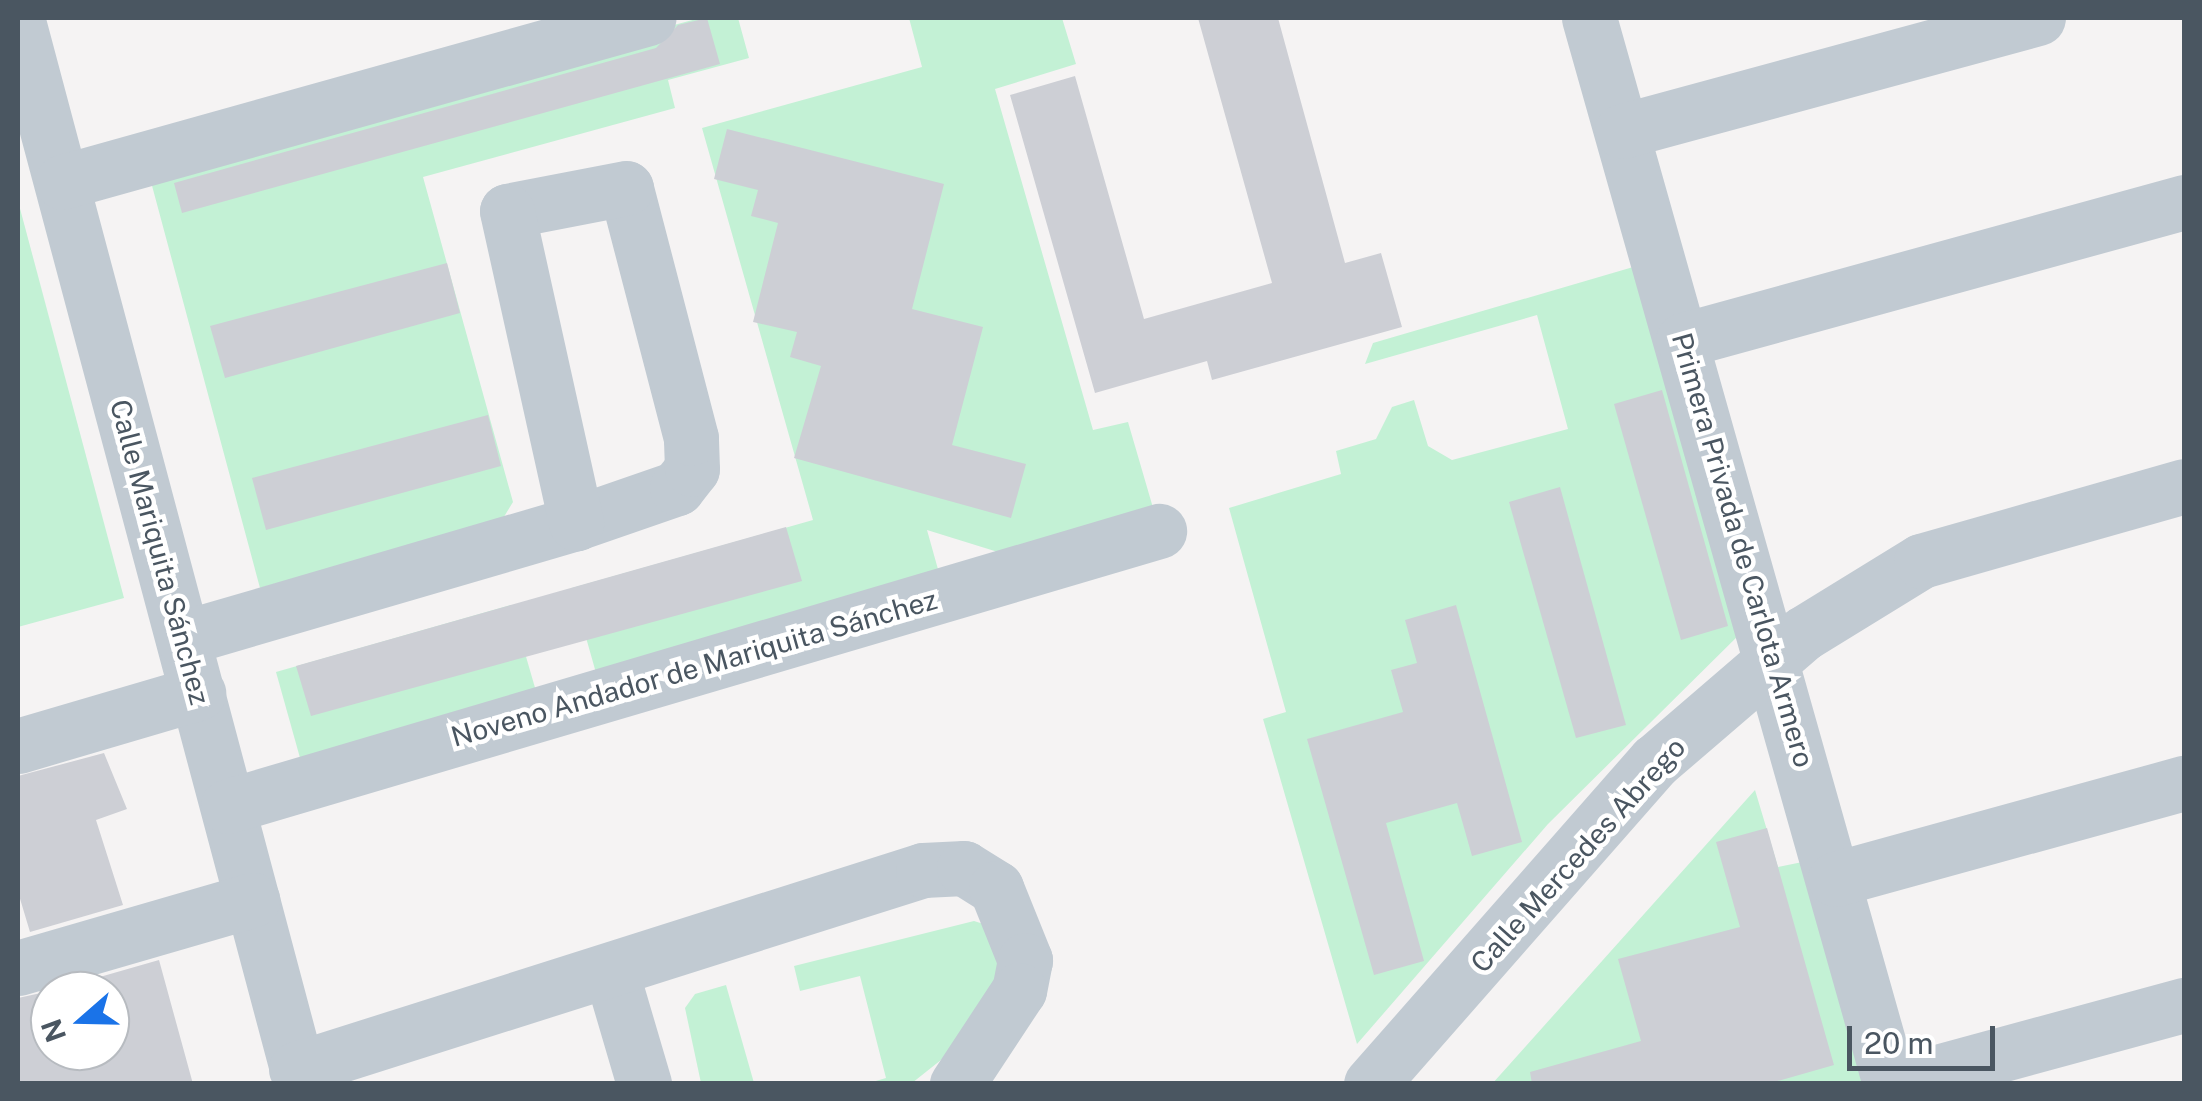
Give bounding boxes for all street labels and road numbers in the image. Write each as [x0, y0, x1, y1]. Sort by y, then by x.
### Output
street label: Primera Privada de Carlota Armero [1665, 329, 1821, 771]
street label: Calle Mariquita Sánchez [103, 396, 217, 708]
street label: Noveno Andador de Mariquita Sánchez [447, 582, 941, 754]
street label: Calle Mercedes Abrego [1464, 731, 1692, 979]

